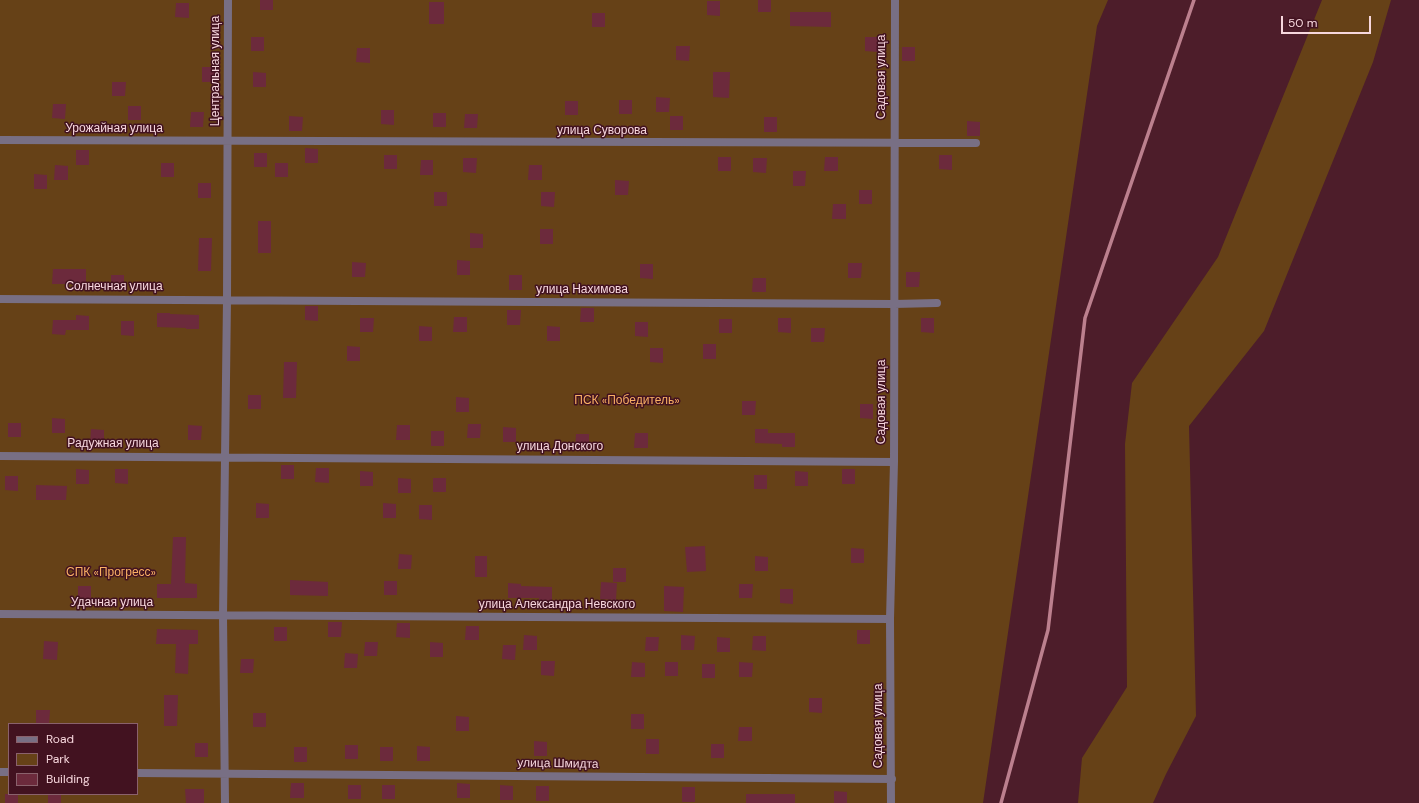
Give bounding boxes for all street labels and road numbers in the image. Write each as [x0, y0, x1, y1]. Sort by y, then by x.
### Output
street label: Центральная улица [209, 16, 223, 126]
street label: Садовая улица [875, 35, 889, 119]
street label: Урожайная улица [65, 122, 163, 136]
street label: улица Суворова [557, 124, 647, 138]
street label: Солнечная улица [65, 280, 163, 294]
street label: улица Нахимова [536, 283, 628, 297]
street label: Садовая улица [875, 360, 889, 444]
street label: Радужная улица [67, 437, 159, 451]
street label: улица Донского [517, 440, 603, 454]
street label: Удачная улица [71, 596, 153, 610]
street label: улица Александра Невского [479, 598, 635, 612]
street label: Садовая улица [872, 684, 886, 768]
street label: улица Шмидта [517, 756, 599, 772]

